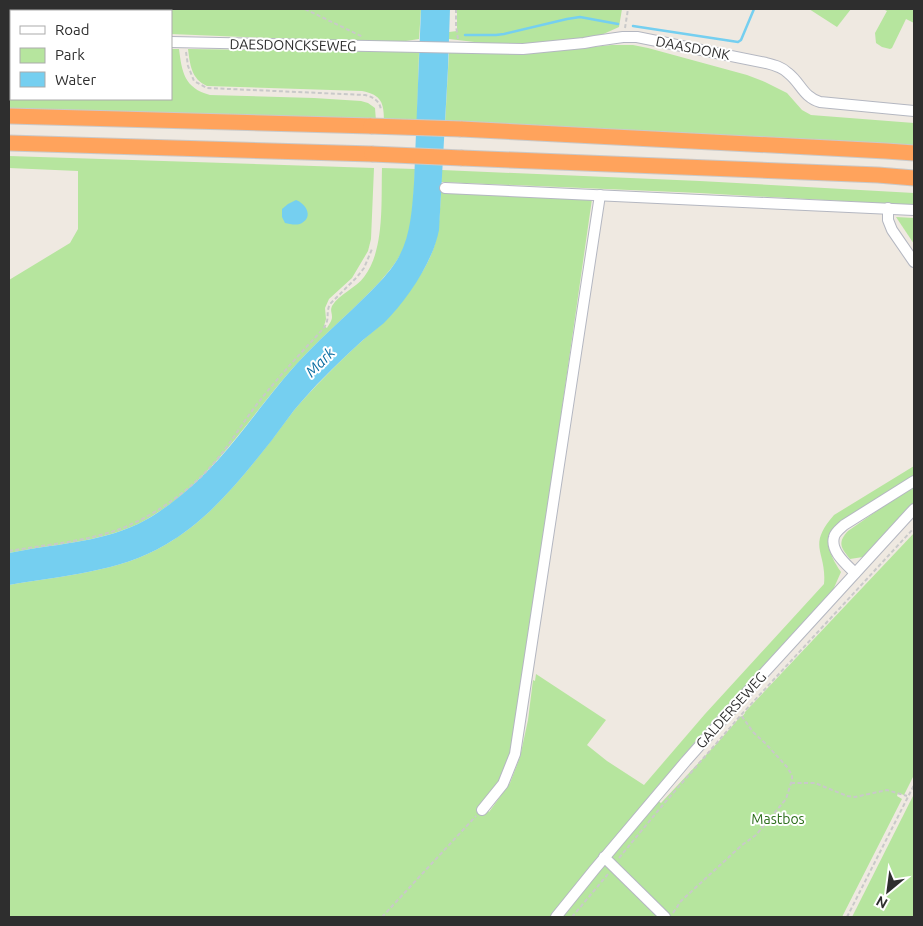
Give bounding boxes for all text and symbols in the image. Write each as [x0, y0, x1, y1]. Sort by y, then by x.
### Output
legend [10, 10, 172, 100]
text: Road [55, 21, 90, 38]
street label: DAASDONK [655, 33, 732, 63]
street label: DAESDONCKSEWEG [229, 36, 357, 54]
text: Park [55, 46, 85, 63]
text: Water [55, 71, 96, 88]
water label: Mark [302, 344, 338, 380]
street label: GALDERSEWEG [693, 669, 769, 751]
park label: Mastbos [751, 811, 805, 827]
north arrow [863, 866, 913, 916]
text: N [873, 893, 890, 912]

